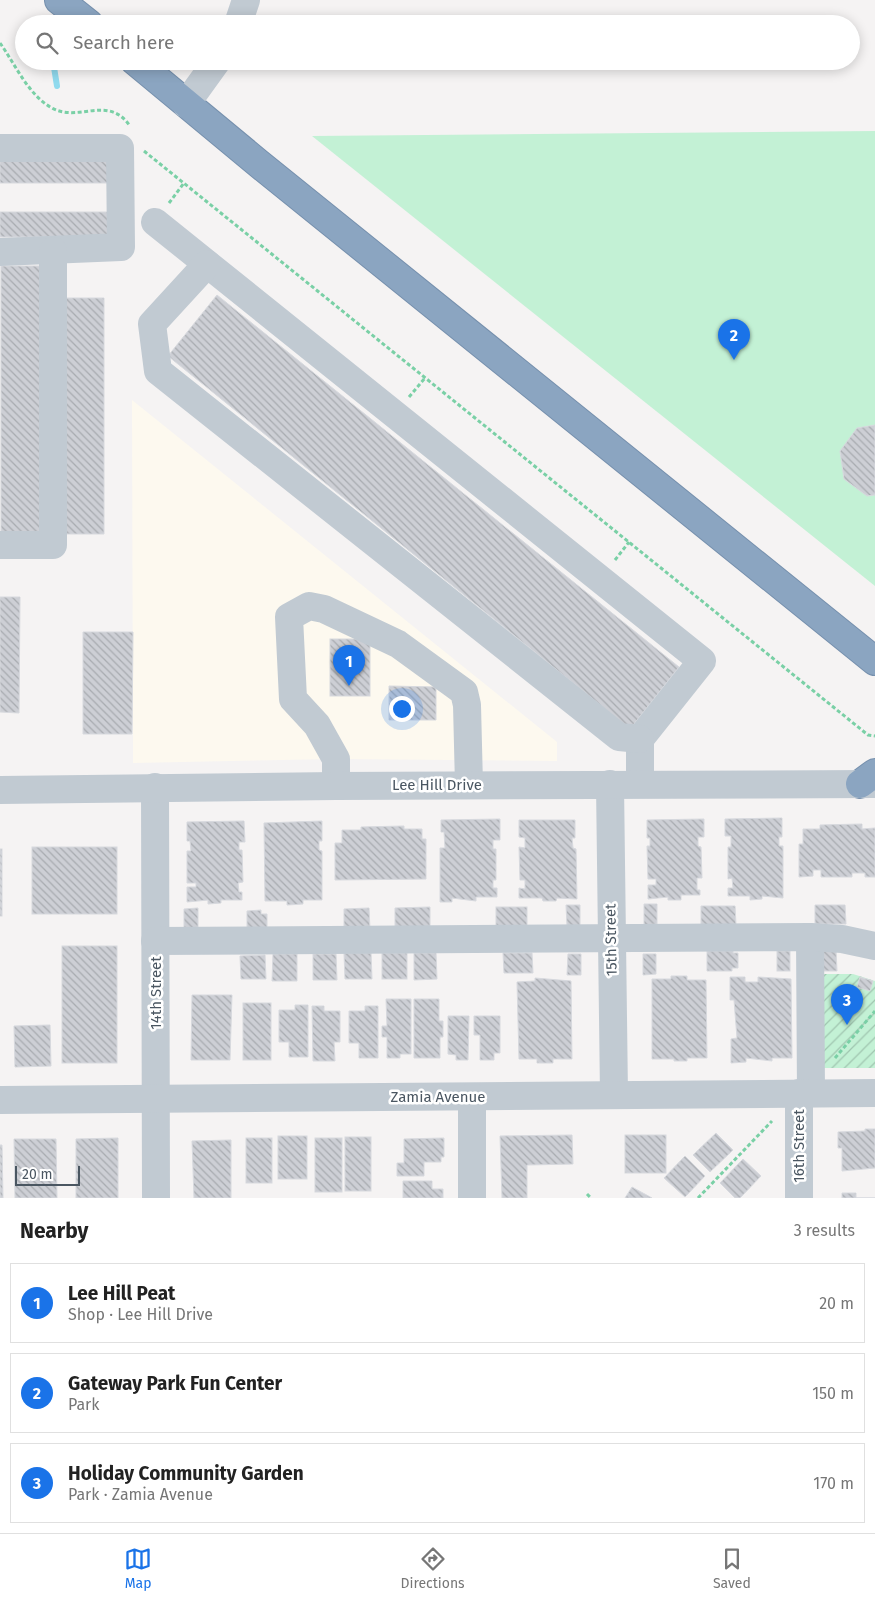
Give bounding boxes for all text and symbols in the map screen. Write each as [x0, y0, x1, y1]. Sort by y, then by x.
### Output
search box [15, 15, 860, 70]
icon: search [33, 29, 61, 57]
text: Search here [73, 31, 174, 54]
pin: 2 [718, 319, 750, 360]
pin: 1 [333, 645, 365, 686]
your location [389, 696, 415, 722]
street label: Lee Hill Drive [392, 776, 482, 794]
street label: 15th Street [601, 903, 621, 977]
street label: 14th Street [147, 956, 165, 1030]
pin: 3 [831, 984, 863, 1025]
street label: Zamia Avenue [391, 1088, 485, 1106]
street label: 16th Street [790, 1109, 808, 1183]
scale bar [15, 1163, 80, 1186]
text: 20 m [22, 1166, 52, 1183]
text: Nearby [20, 1218, 88, 1244]
text: 3 results [794, 1221, 855, 1240]
text: Lee Hill Peat [68, 1282, 175, 1305]
text: 1 [33, 1294, 41, 1313]
text: 20 m [819, 1294, 854, 1313]
text: Shop · Lee Hill Drive [68, 1305, 213, 1324]
text: Gateway Park Fun Center [68, 1372, 282, 1395]
text: 2 [33, 1384, 41, 1403]
text: 150 m [812, 1384, 854, 1403]
text: Park [68, 1395, 100, 1414]
text: Holiday Community Garden [68, 1462, 304, 1485]
text: 3 [33, 1474, 41, 1493]
text: 170 m [813, 1474, 854, 1493]
text: Park · Zamia Avenue [68, 1485, 213, 1504]
tab: Map [124, 1545, 152, 1592]
tab: Directions [400, 1545, 465, 1592]
tab: Saved [713, 1545, 751, 1592]

